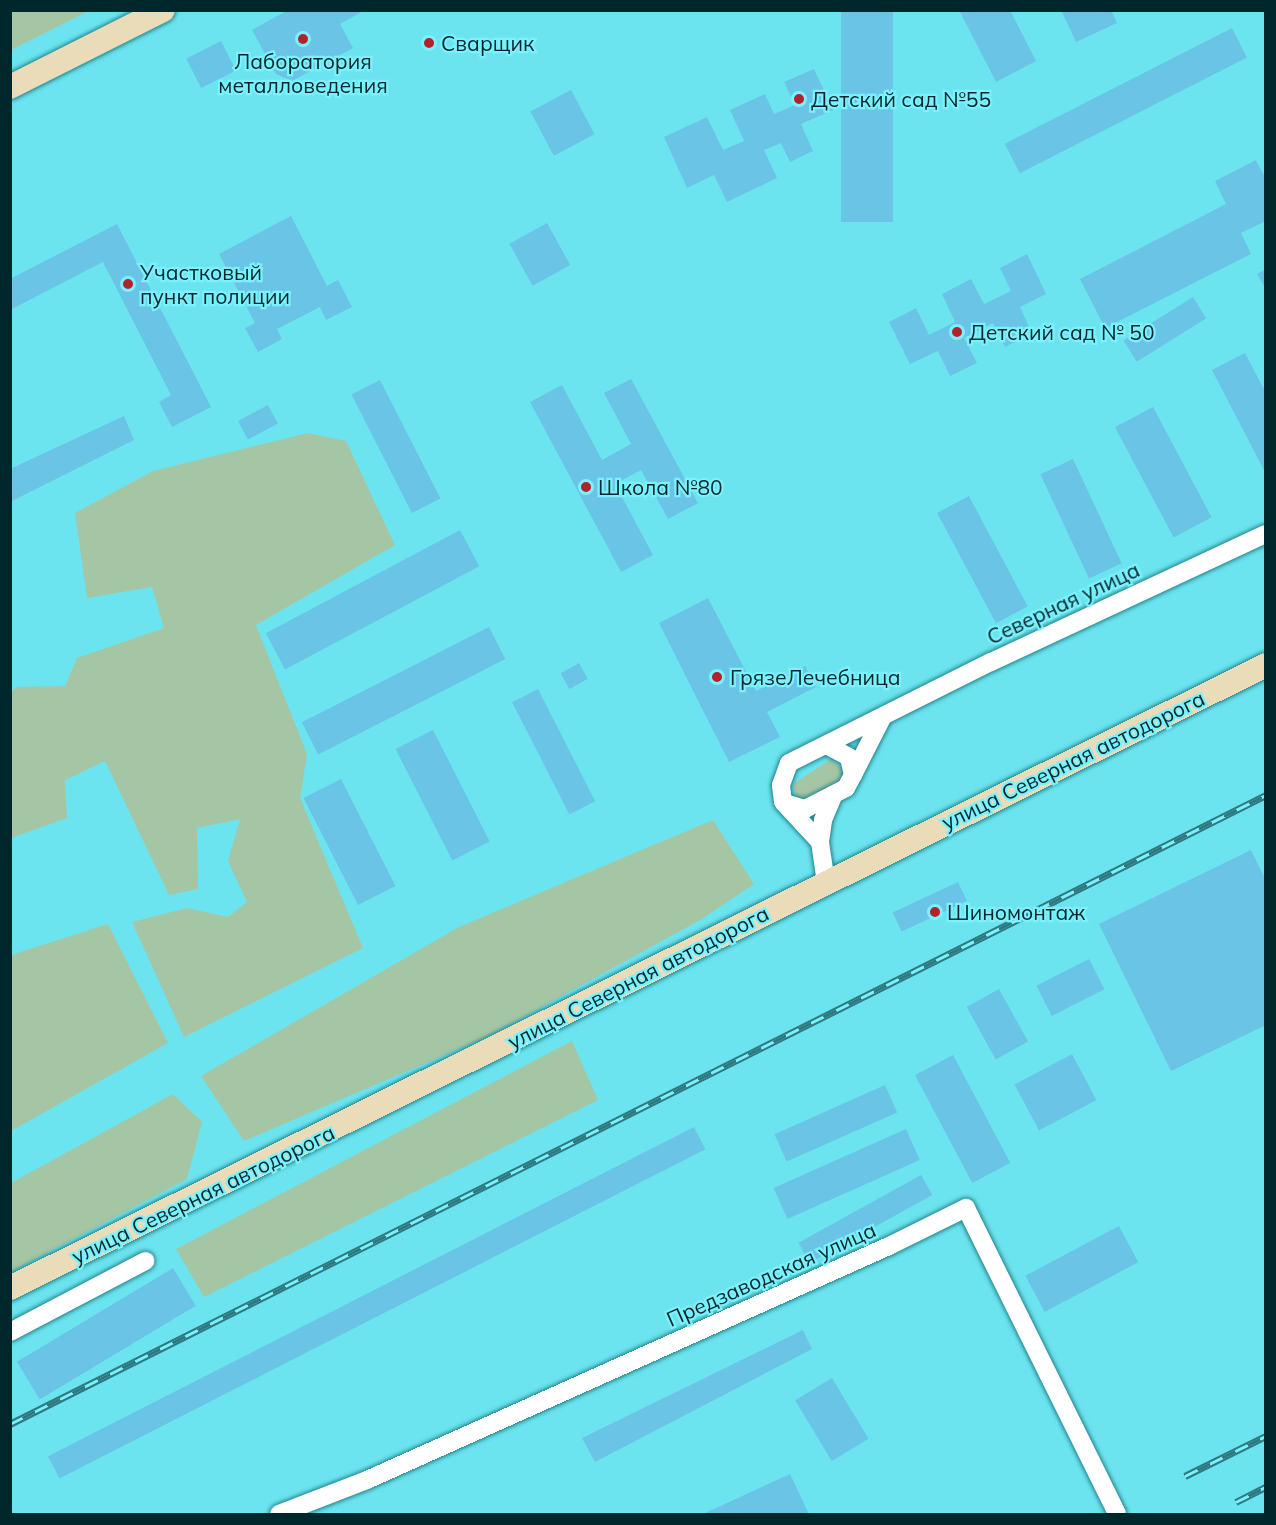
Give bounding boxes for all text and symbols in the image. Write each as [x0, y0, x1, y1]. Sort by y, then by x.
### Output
place label: Сварщик [441, 30, 534, 56]
marker: Лаборатория металловедения [296, 32, 310, 46]
marker: Сварщик [422, 36, 436, 50]
place label: Лаборатория металловедения [218, 48, 388, 98]
place label: Детский сад №55 [811, 86, 991, 112]
marker: Детский сад №55 [792, 92, 806, 106]
place label: Участковый пункт полиции [140, 259, 290, 309]
marker: Участковый пункт полиции [121, 277, 135, 291]
place label: Детский сад № 50 [969, 319, 1155, 345]
marker: Детский сад № 50 [950, 325, 964, 339]
place label: Школа №80 [598, 474, 723, 500]
marker: Школа №80 [579, 480, 593, 494]
street label: Северная улица [983, 557, 1143, 649]
place label: ГрязеЛечебница [730, 664, 901, 690]
marker: ГрязеЛечебница [708, 668, 726, 686]
street label: улица Северная автодорога [937, 685, 1209, 835]
place label: Шиномонтаж [947, 899, 1085, 925]
street label: улица Северная автодорога [503, 900, 773, 1054]
marker: Шиномонтаж [928, 905, 942, 919]
street label: улица Северная автодорога [67, 1119, 339, 1269]
street label: Предзаводская улица [662, 1216, 880, 1332]

